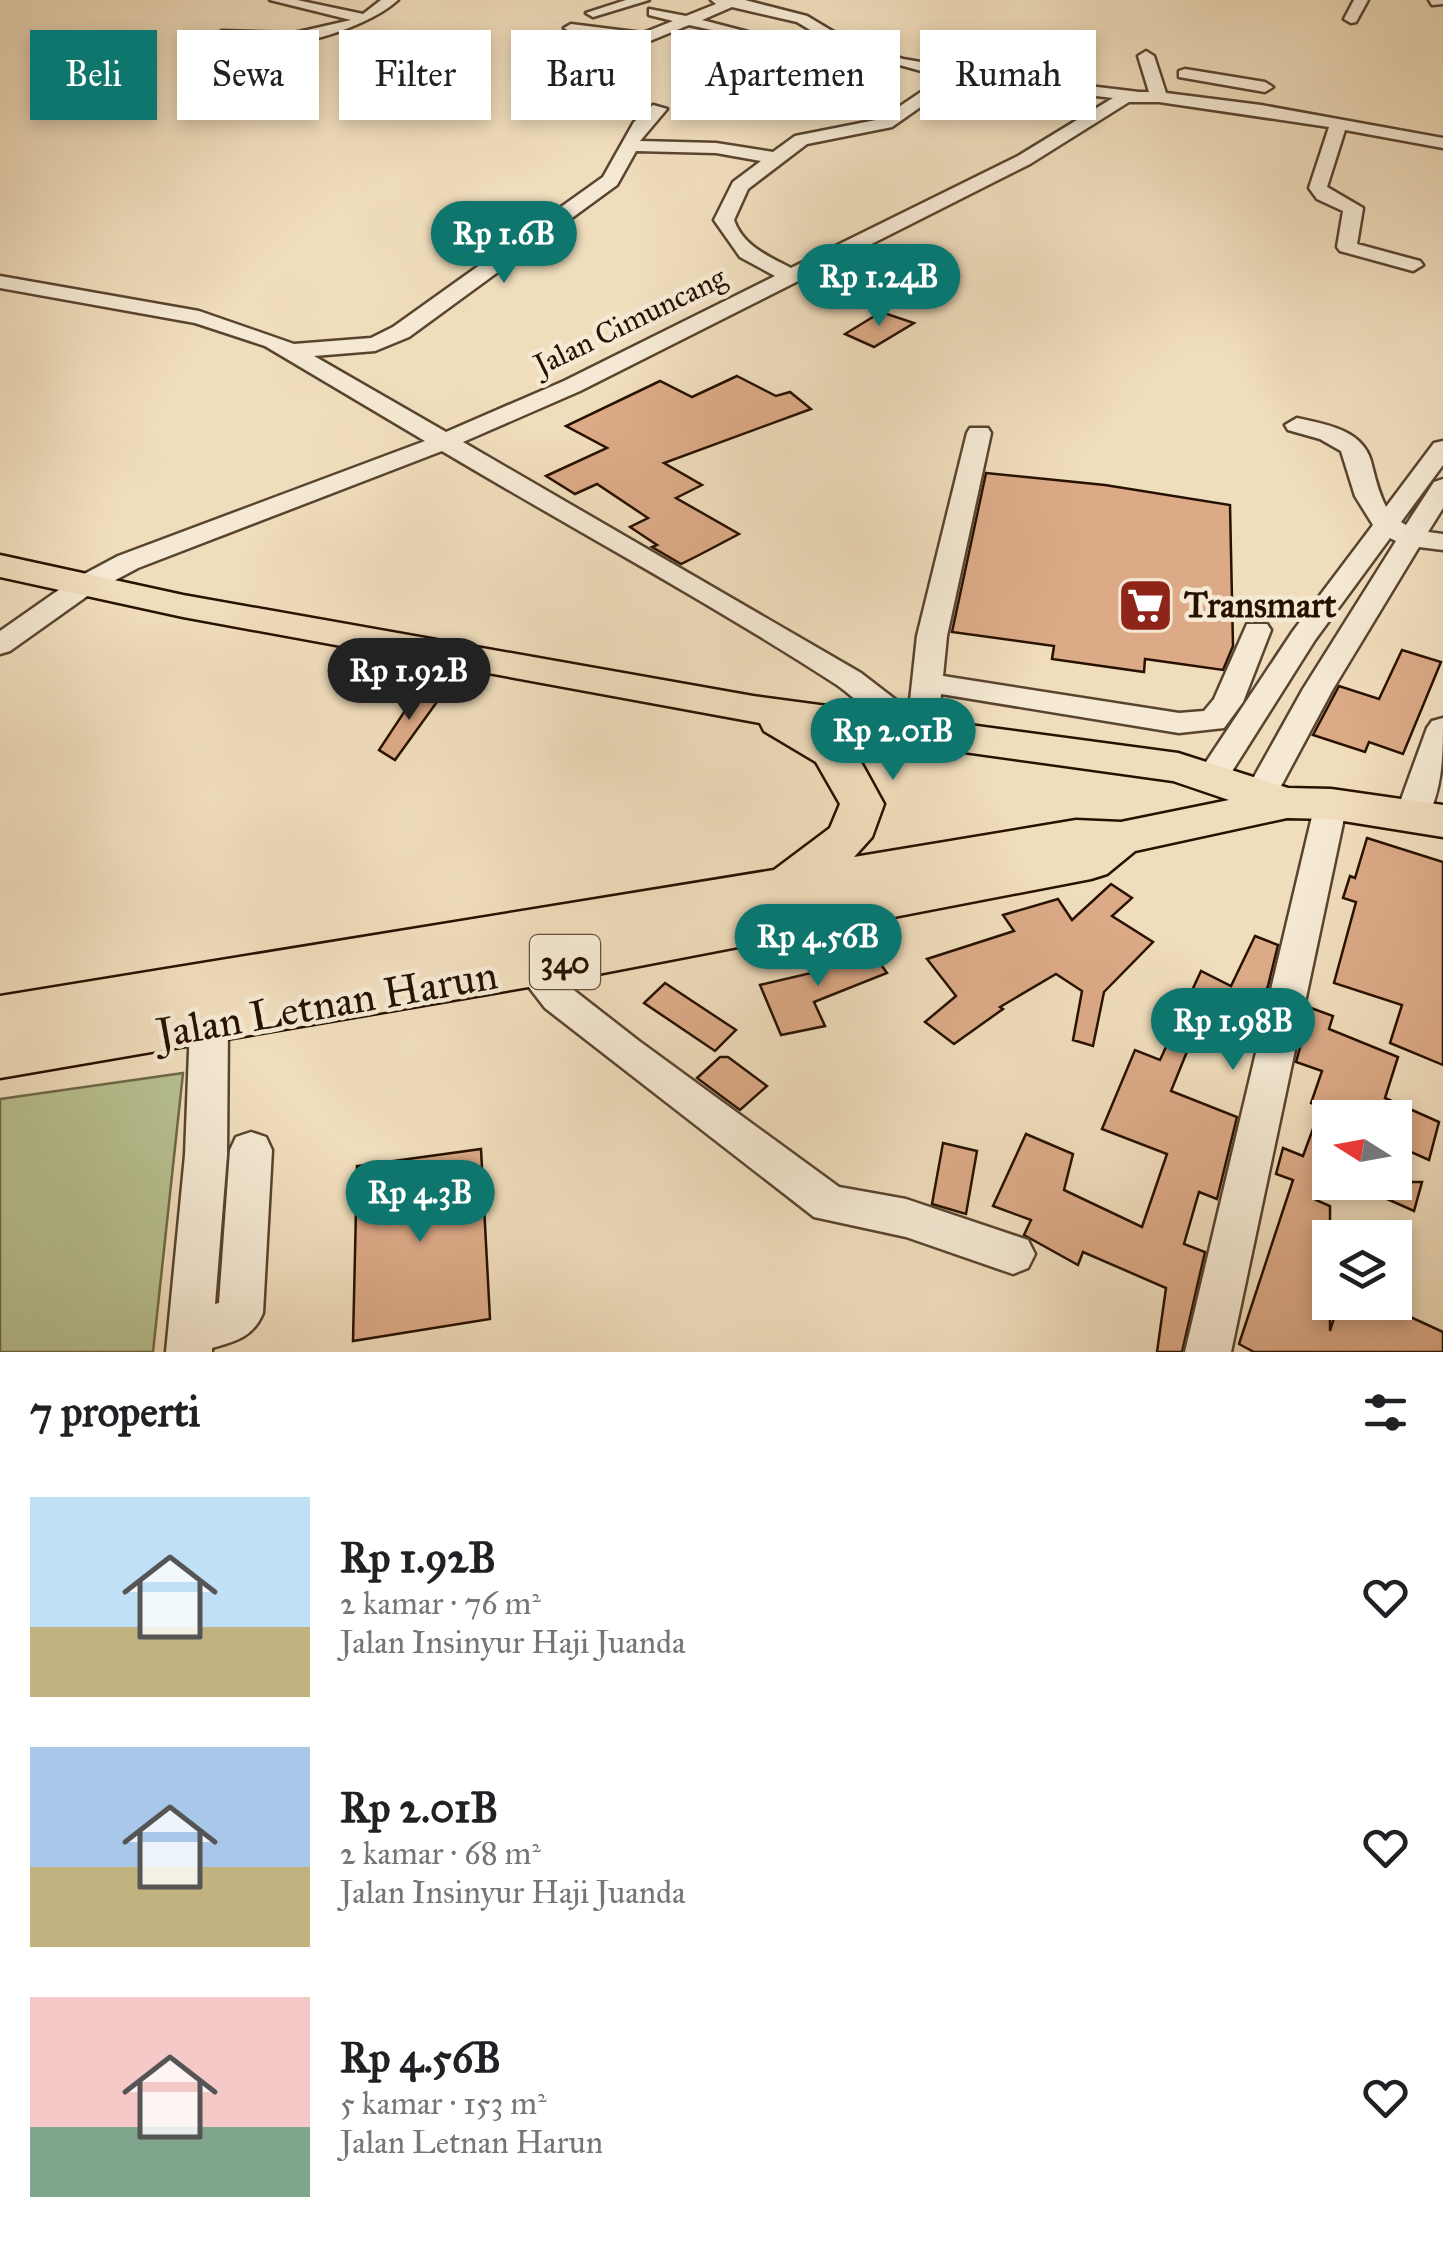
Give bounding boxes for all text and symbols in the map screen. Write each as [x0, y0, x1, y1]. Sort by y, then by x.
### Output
chip: Beli [30, 30, 157, 120]
chip: Sewa [177, 30, 319, 120]
chip: Filter [339, 30, 491, 120]
chip: Baru [511, 30, 651, 120]
chip: Apartemen [671, 30, 900, 120]
chip: Rumah [920, 30, 1096, 120]
pin: Rp 1.6B [412, 201, 596, 286]
text: Rp 1.6B [453, 214, 555, 253]
pin: Rp 1.24B [776, 244, 982, 329]
text: Rp 1.24B [819, 257, 939, 296]
street label: Jalan Cimuncang [525, 259, 733, 384]
supermarket icon: Transmart [1115, 575, 1175, 635]
place label: Transmart [1184, 584, 1337, 627]
pin: Rp 1.92B [306, 638, 512, 723]
text: Rp 1.92B [350, 651, 468, 690]
pin: Rp 2.01B [790, 698, 996, 783]
text: Rp 2.01B [833, 711, 953, 750]
pin: Rp 4.56B [715, 904, 921, 989]
text: Rp 4.56B [757, 917, 879, 956]
road number: 340 [530, 935, 600, 989]
street label: Jalan Letnan Harun [148, 948, 502, 1060]
pin: Rp 1.98B [1130, 988, 1336, 1073]
text: Rp 1.98B [1173, 1001, 1293, 1040]
north arrow [1312, 1100, 1412, 1200]
map controls [1312, 1100, 1412, 1320]
pin: Rp 4.3B [328, 1160, 512, 1245]
text: Rp 4.3B [368, 1173, 472, 1212]
button: layers [1312, 1220, 1412, 1320]
icon: filters [1358, 1385, 1413, 1440]
text: 7 properti [30, 1386, 200, 1438]
text: Rp 1.92B [340, 1532, 496, 1584]
icon: home [110, 1537, 230, 1657]
icon: heart [1358, 1570, 1413, 1625]
text: 2 kamar · 76 m² [340, 1584, 541, 1623]
text: Jalan Insinyur Haji Juanda [340, 1623, 686, 1662]
text: Rp 2.01B [340, 1782, 498, 1834]
icon: home [110, 1787, 230, 1907]
icon: heart [1358, 1820, 1413, 1875]
text: 2 kamar · 68 m² [340, 1834, 541, 1873]
text: Jalan Insinyur Haji Juanda [340, 1873, 686, 1912]
text: Rp 4.56B [340, 2032, 501, 2084]
icon: home [110, 2037, 230, 2157]
icon: heart [1358, 2070, 1413, 2125]
text: 5 kamar · 153 m² [340, 2084, 546, 2123]
text: Jalan Letnan Harun [340, 2123, 603, 2162]

